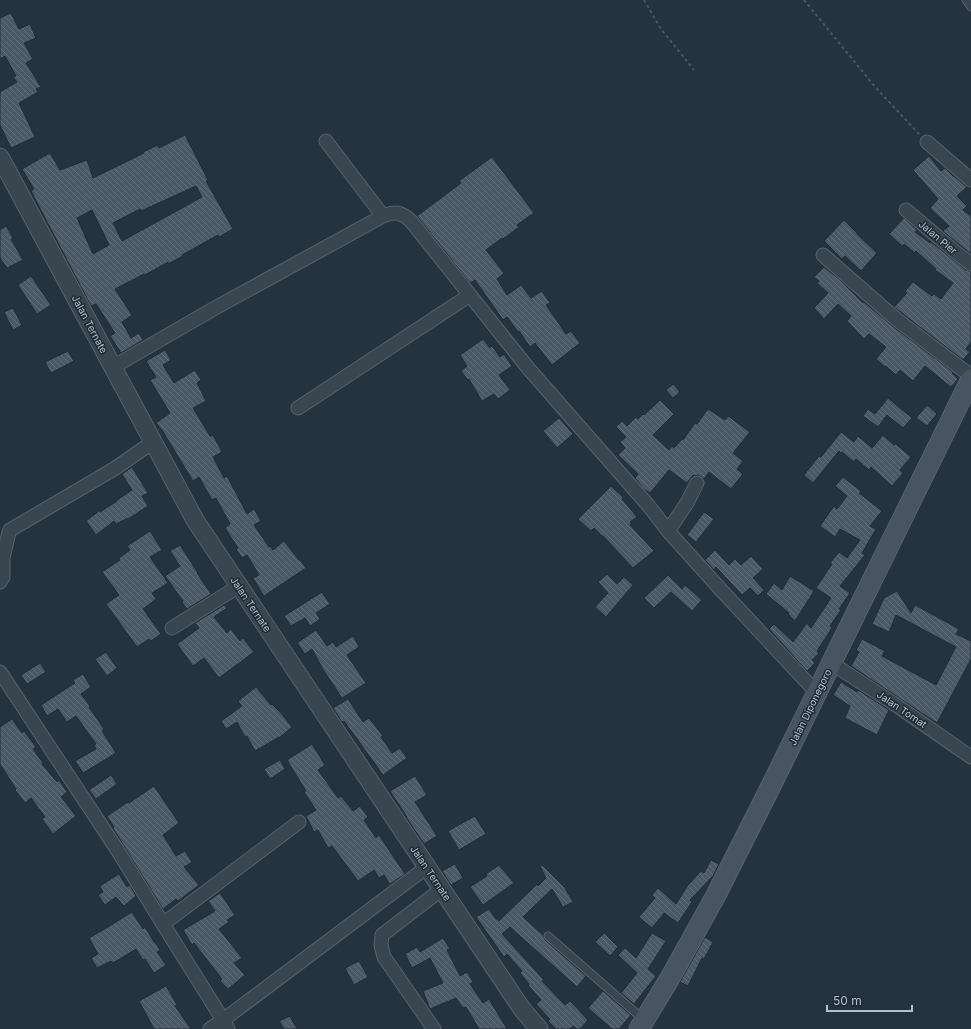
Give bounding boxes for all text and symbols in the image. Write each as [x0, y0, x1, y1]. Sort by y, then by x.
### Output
street label: Jalan Pier [916, 217, 960, 257]
street label: Jalan Ternate [70, 293, 110, 355]
street label: Jalan Ternate [228, 574, 274, 634]
street label: Jalan Diponegoro [786, 667, 834, 747]
street label: Jalan Tomat [875, 688, 930, 730]
street label: Jalan Ternate [408, 843, 454, 903]
scale bar [827, 987, 912, 1013]
text: 50 m [833, 993, 862, 1008]

